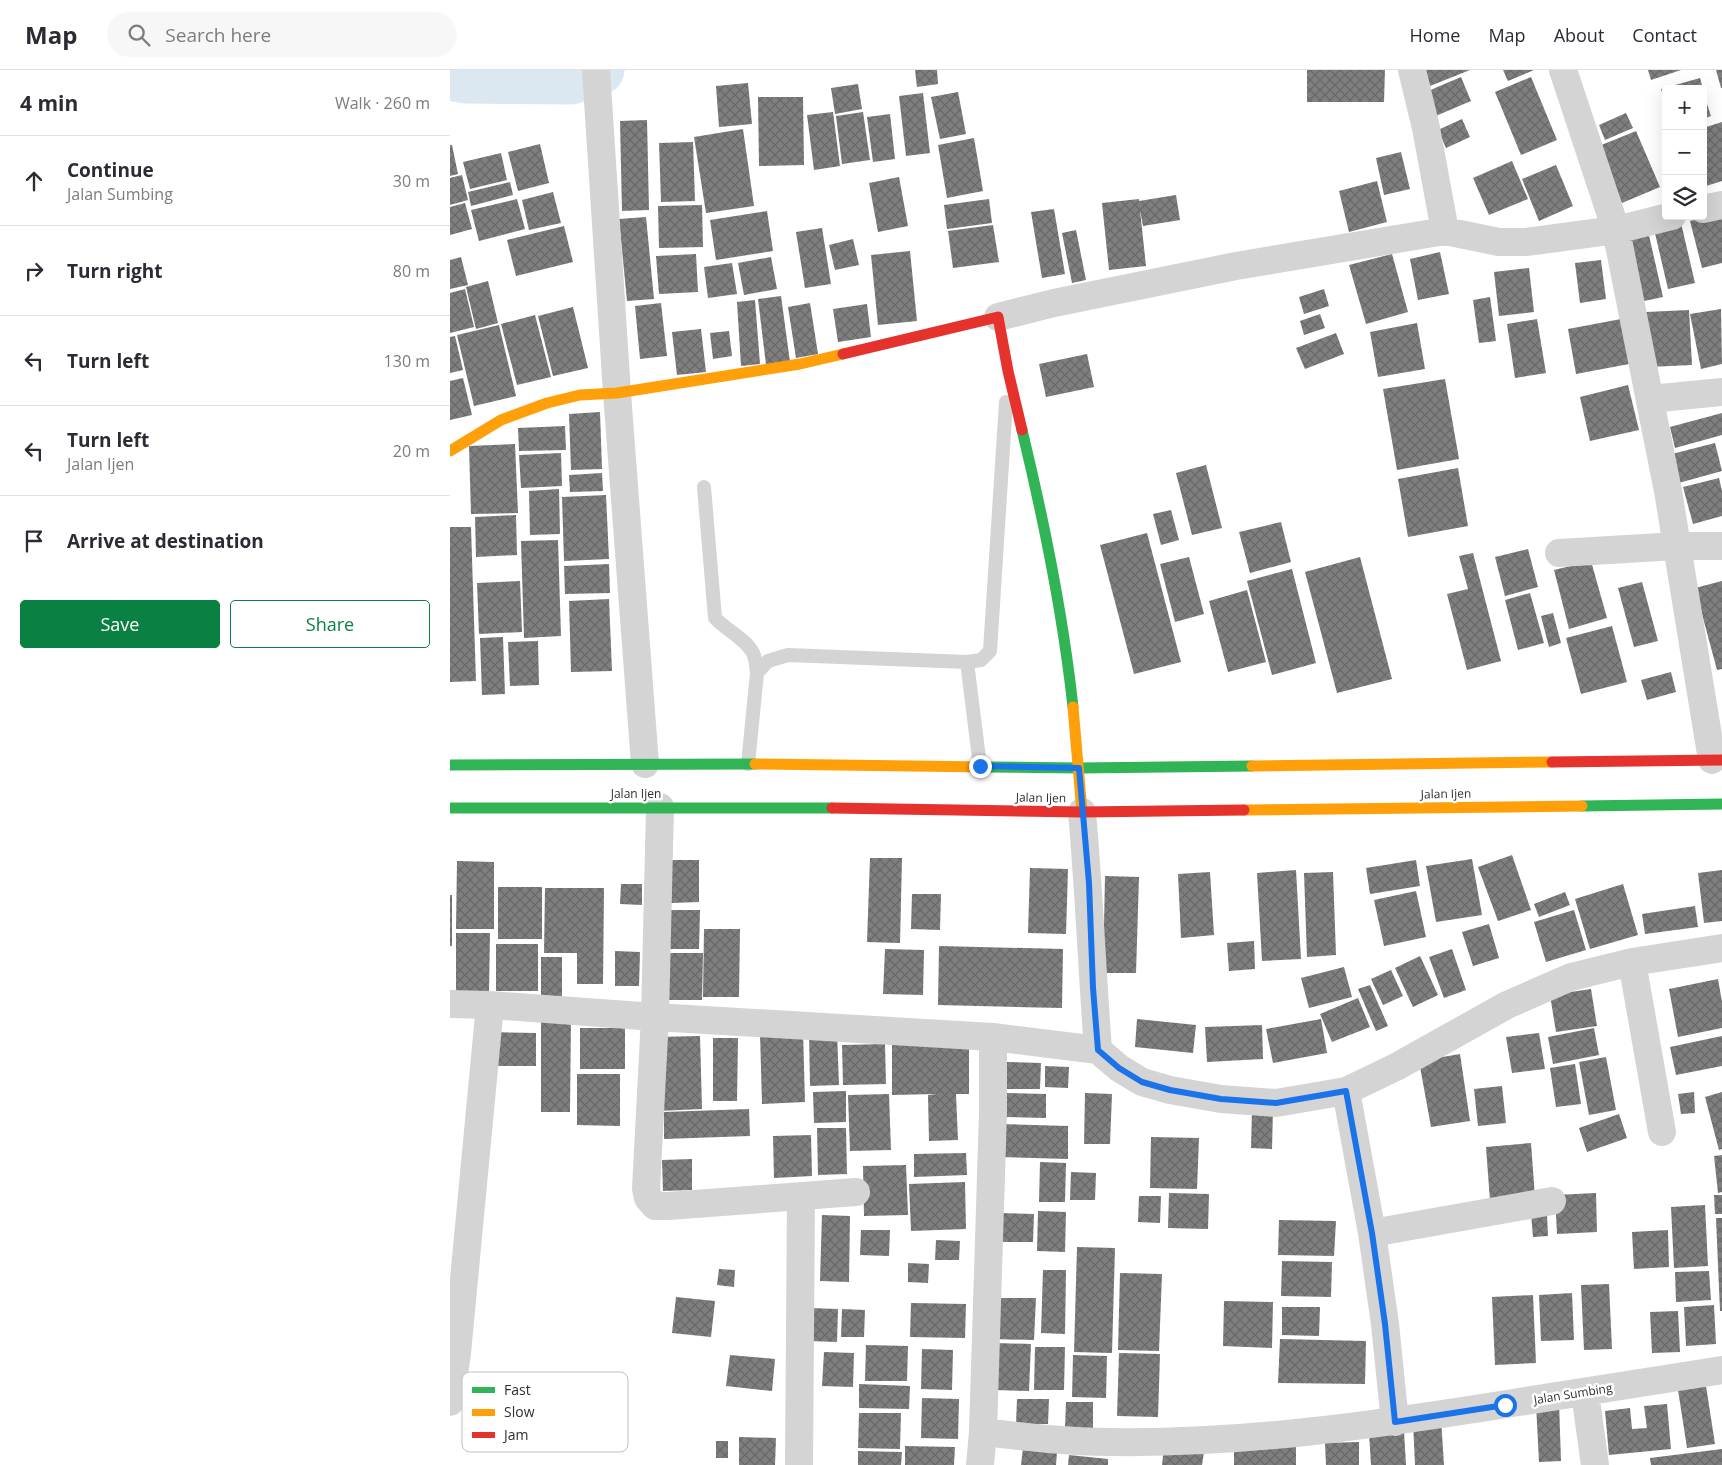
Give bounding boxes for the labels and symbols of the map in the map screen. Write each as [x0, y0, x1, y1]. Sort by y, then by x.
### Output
route end [969, 755, 992, 778]
street label: Jalan Ijen [610, 785, 661, 802]
street label: Jalan Ijen [1420, 785, 1471, 802]
street label: Jalan Ijen [1015, 789, 1066, 806]
legend [462, 1372, 628, 1452]
street label: Jalan Sumbing [1531, 1379, 1614, 1408]
text: Fast [504, 1380, 531, 1399]
route start [1494, 1394, 1517, 1417]
text: Slow [504, 1402, 535, 1421]
text: Jam [502, 1425, 529, 1444]

